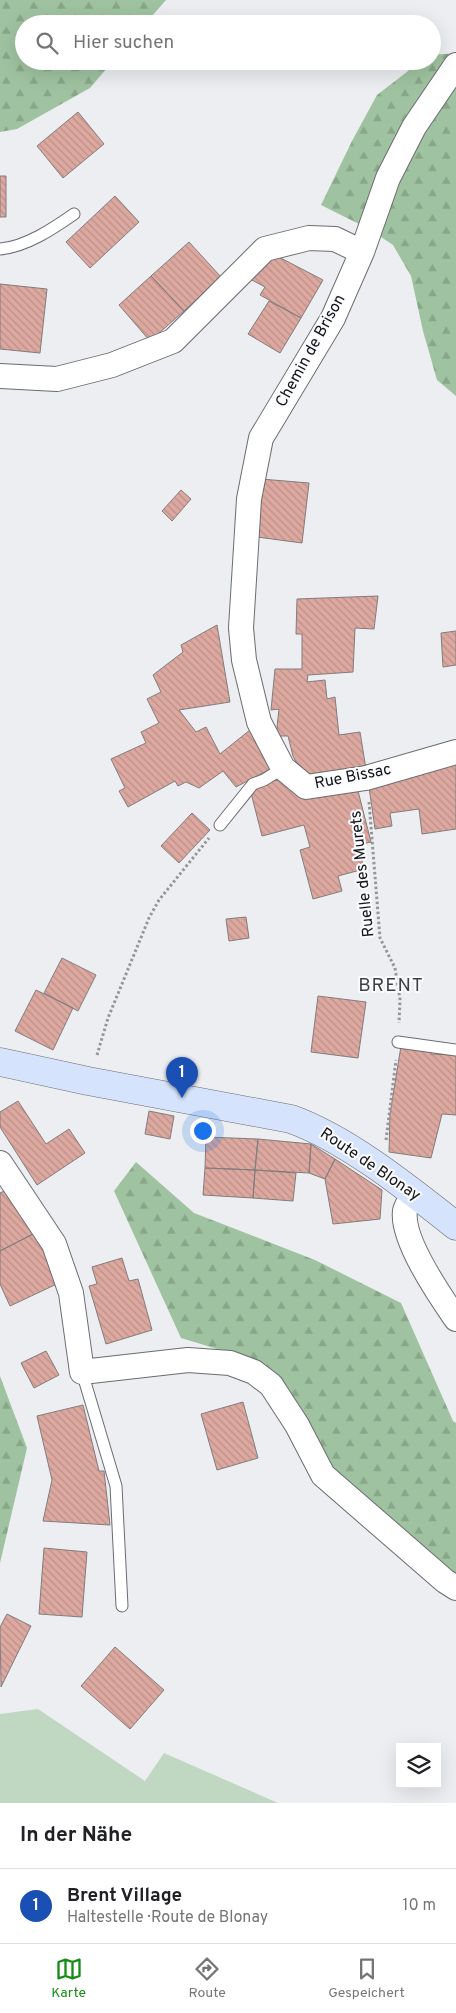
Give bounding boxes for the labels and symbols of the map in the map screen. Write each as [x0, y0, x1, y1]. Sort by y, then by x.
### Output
street label: Chemin de Brison [272, 291, 350, 411]
street label: Rue Bissac [313, 760, 393, 794]
street label: Ruelle des Murets [346, 810, 380, 938]
district label: BRENT [358, 974, 424, 998]
pin: 1 [166, 1057, 198, 1098]
your location [190, 1118, 216, 1144]
street label: Route de Blonay [316, 1124, 424, 1206]

